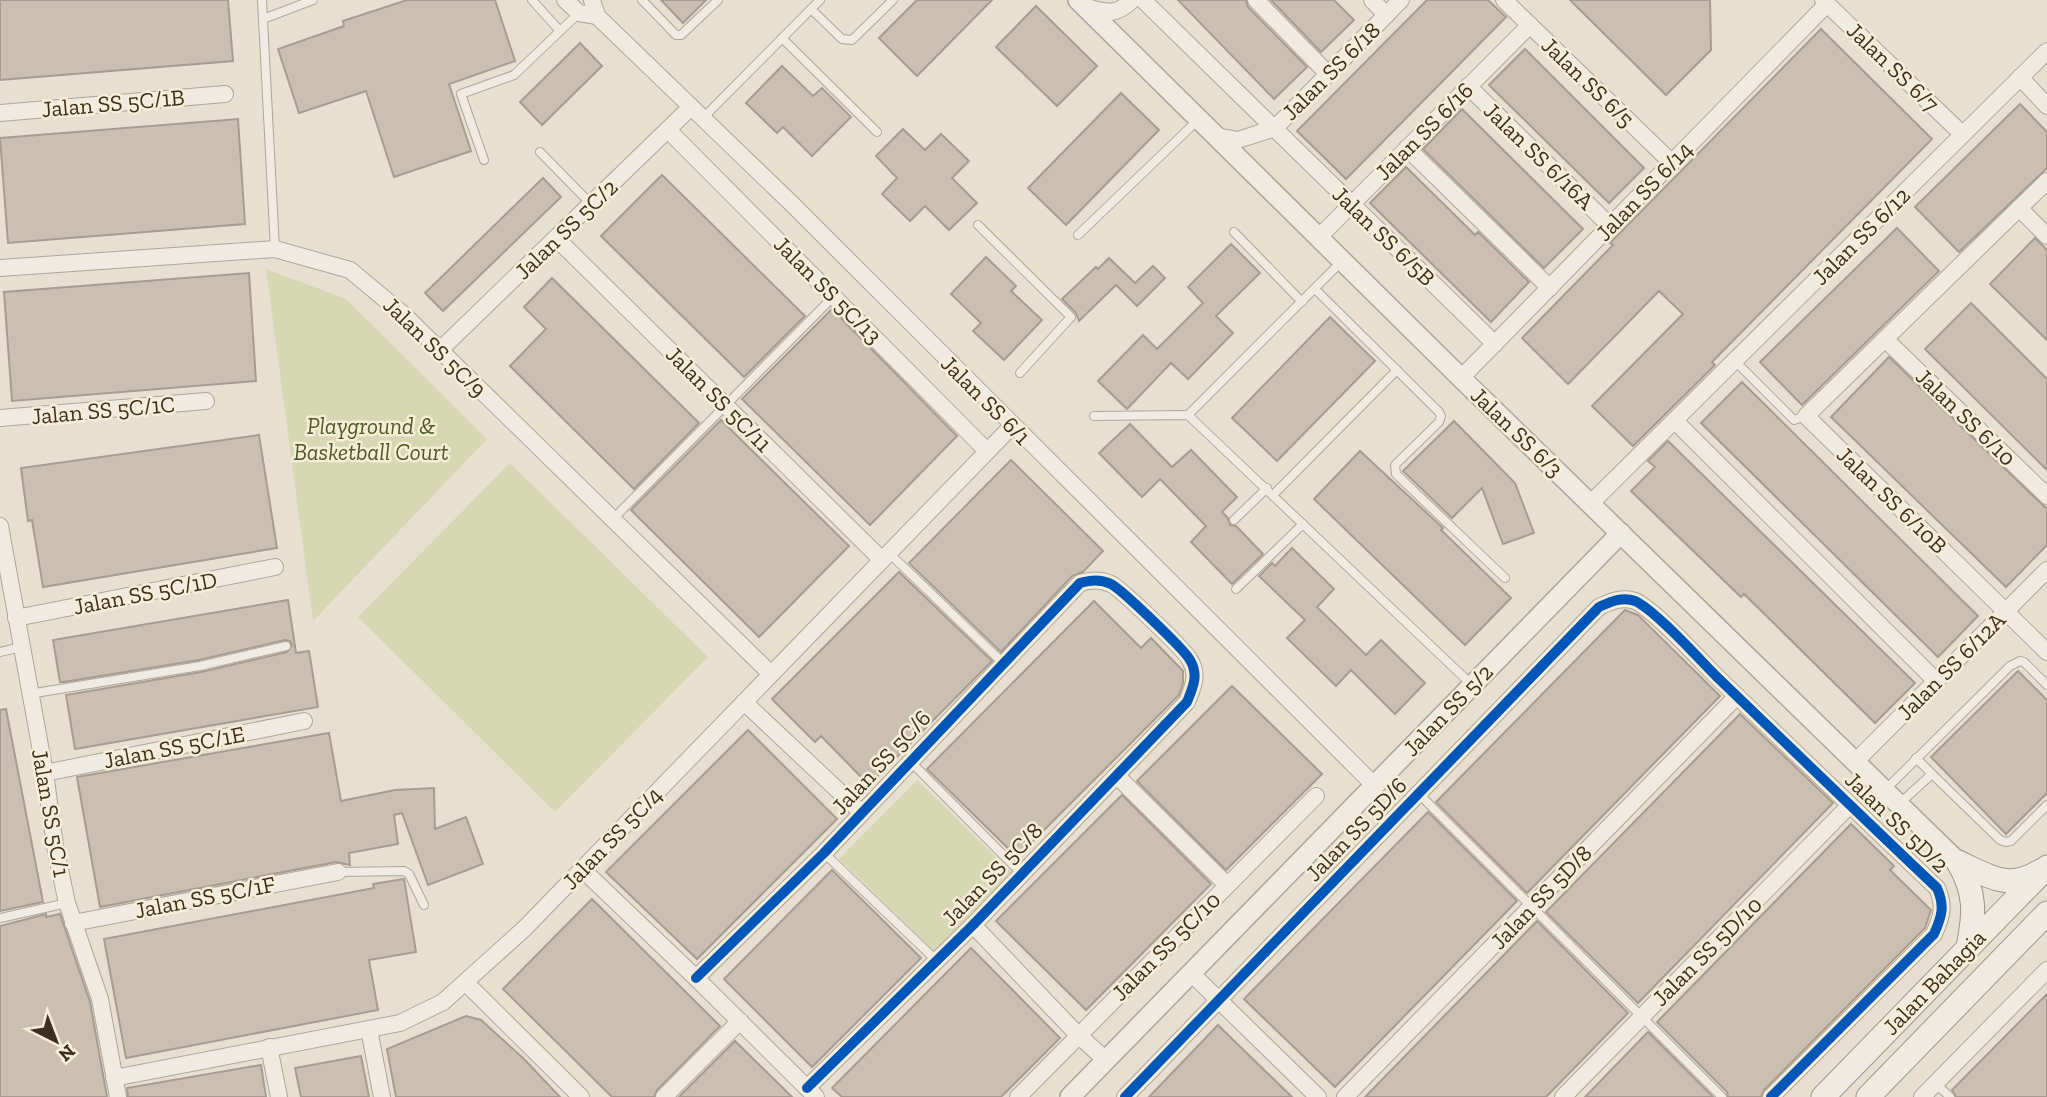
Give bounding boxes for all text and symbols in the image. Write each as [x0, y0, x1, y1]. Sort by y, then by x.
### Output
street label: Jalan SS 6/18 [1276, 16, 1386, 126]
street label: Jalan SS 6/7 [1841, 16, 1945, 118]
street label: Jalan SS 6/5 [1536, 31, 1640, 133]
street label: Jalan SS 6/16 [1369, 76, 1479, 186]
street label: Jalan SS 5C/1B [40, 83, 186, 123]
street label: Jalan SS 6/16A [1478, 96, 1601, 216]
street label: Jalan SS 6/14 [1590, 135, 1698, 247]
street label: Jalan SS 5C/2 [509, 173, 623, 285]
street label: Jalan SS 6/5B [1327, 180, 1441, 292]
street label: Jalan SS 6/12 [1806, 181, 1916, 291]
street label: Jalan SS 5C/13 [768, 230, 888, 350]
street label: Jalan SS 5C/9 [378, 291, 492, 403]
street label: Jalan SS 5C/11 [660, 340, 778, 458]
street label: Jalan SS 6/1 [935, 349, 1037, 451]
street label: Jalan SS 6/10 [1910, 362, 2022, 472]
street label: Jalan SS 6/3 [1465, 381, 1569, 483]
street label: Jalan SS 5C/1C [30, 390, 176, 430]
park label: Playground & Basketball Court [293, 412, 449, 466]
street label: Jalan SS 6/10B [1831, 440, 1953, 560]
street label: Jalan SS 5C/1D [71, 565, 219, 621]
street label: Jalan SS 6/12A [1891, 605, 2012, 726]
street label: Jalan SS 5/2 [1397, 658, 1499, 762]
street label: Jalan SS 5C/6 [825, 704, 937, 820]
street label: Jalan SS 5C/1E [101, 720, 247, 774]
street label: Jalan SS 5C/1 [26, 747, 76, 879]
street label: Jalan SS 5D/2 [1839, 766, 1955, 878]
street label: Jalan SS 5D/6 [1299, 771, 1413, 887]
street label: Jalan SS 5C/4 [556, 781, 668, 895]
street label: Jalan SS 5C/8 [936, 816, 1048, 932]
street label: Jalan SS 5D/8 [1484, 839, 1598, 955]
street label: Jalan SS 5C/1F [132, 870, 278, 924]
street label: Jalan SS 5C/10 [1106, 886, 1226, 1006]
street label: Jalan SS 5D/10 [1646, 890, 1768, 1012]
street label: Jalan Bahagia [1877, 923, 1991, 1041]
north arrow [21, 1006, 91, 1076]
text: N [54, 1040, 80, 1067]

